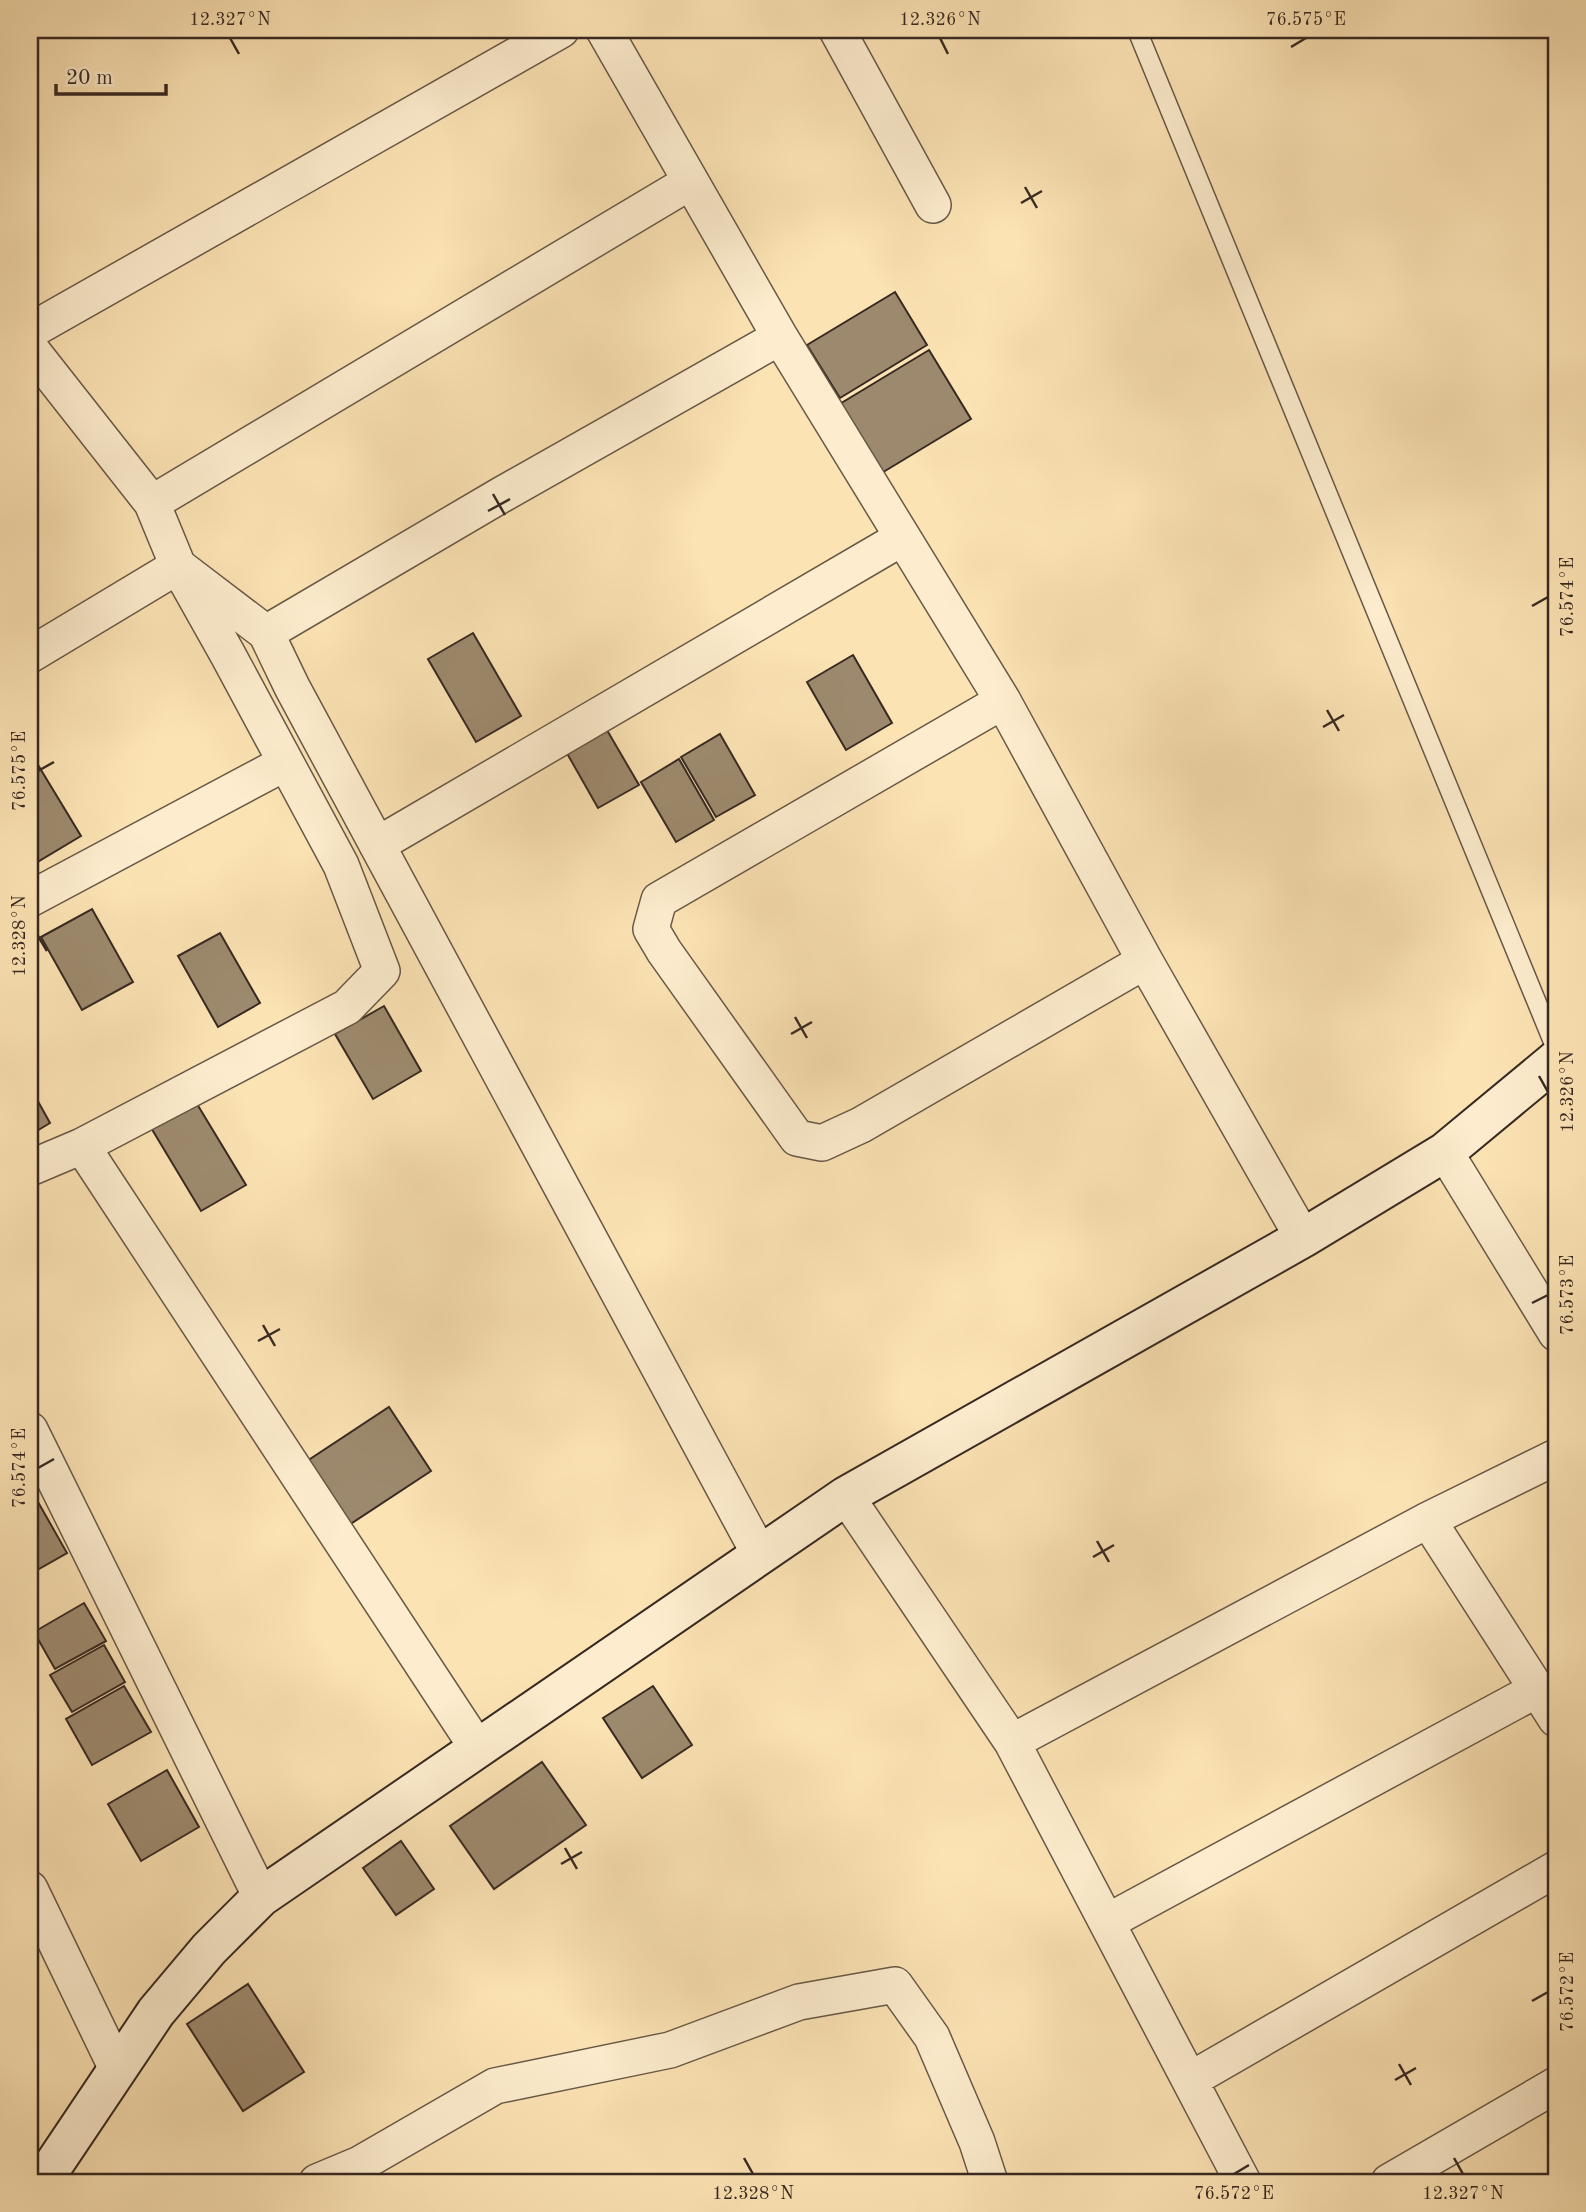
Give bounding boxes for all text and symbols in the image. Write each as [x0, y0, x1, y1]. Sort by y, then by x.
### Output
text: 12.327°N [189, 11, 271, 29]
text: 12.326°N [899, 11, 981, 29]
text: 76.575°E [1266, 11, 1346, 29]
scale bar [56, 52, 166, 96]
text: 20 m [66, 68, 113, 89]
text: 76.574°E [1559, 557, 1577, 637]
text: 76.575°E [11, 731, 29, 811]
text: 12.328°N [11, 895, 29, 977]
text: 12.326°N [1559, 1051, 1577, 1133]
text: 76.573°E [1559, 1255, 1577, 1335]
text: 76.574°E [11, 1428, 29, 1508]
text: 76.572°E [1559, 1952, 1577, 2032]
text: 12.328°N [712, 2185, 794, 2203]
text: 76.572°E [1194, 2185, 1274, 2203]
text: 12.327°N [1422, 2185, 1504, 2203]

